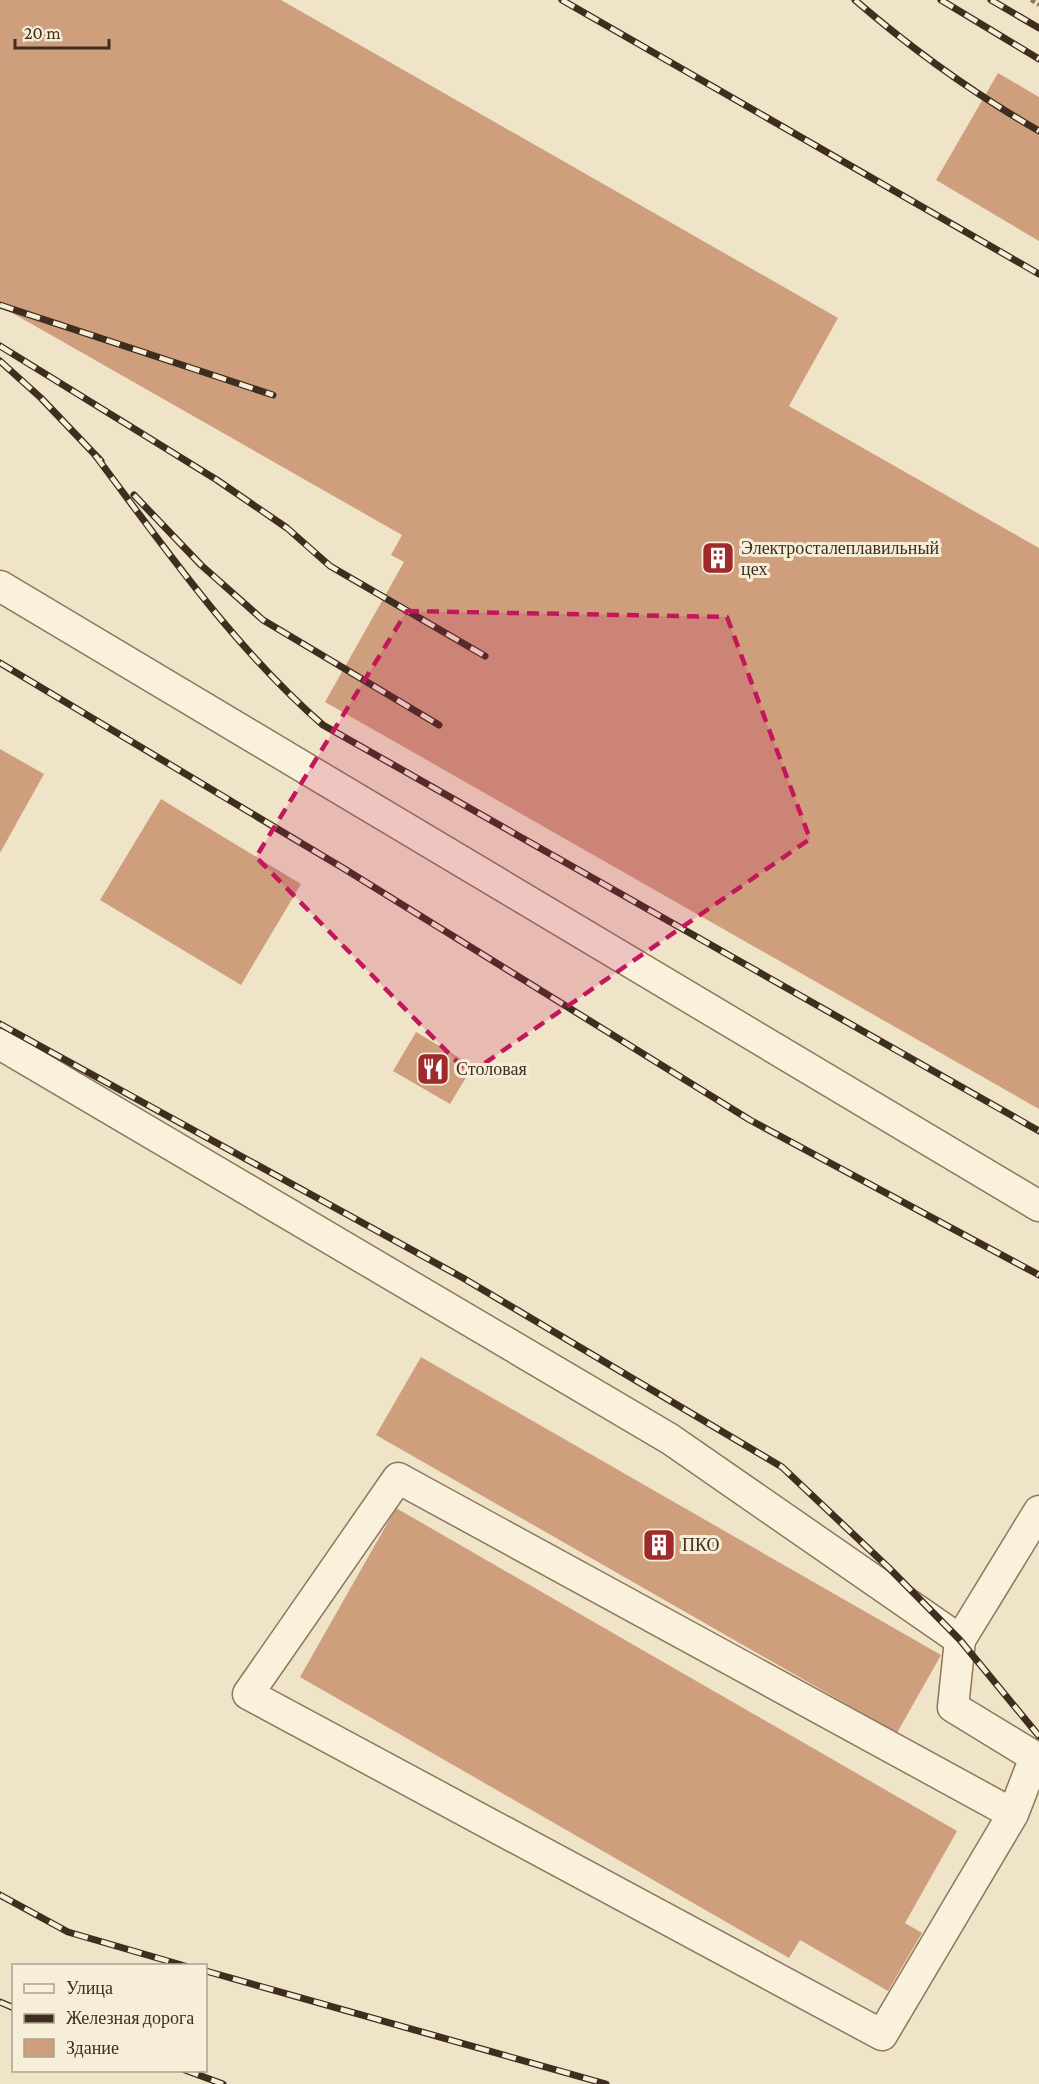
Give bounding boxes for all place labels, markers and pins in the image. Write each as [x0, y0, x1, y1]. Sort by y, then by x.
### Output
place label: Электросталеплавильный цех [741, 538, 940, 579]
building icon: Электросталеплавильный цех [700, 540, 736, 576]
restaurant icon: Столовая [415, 1051, 451, 1087]
place label: Столовая [456, 1059, 527, 1079]
building icon: ПКО [641, 1527, 677, 1563]
place label: ПКО [682, 1535, 720, 1555]

